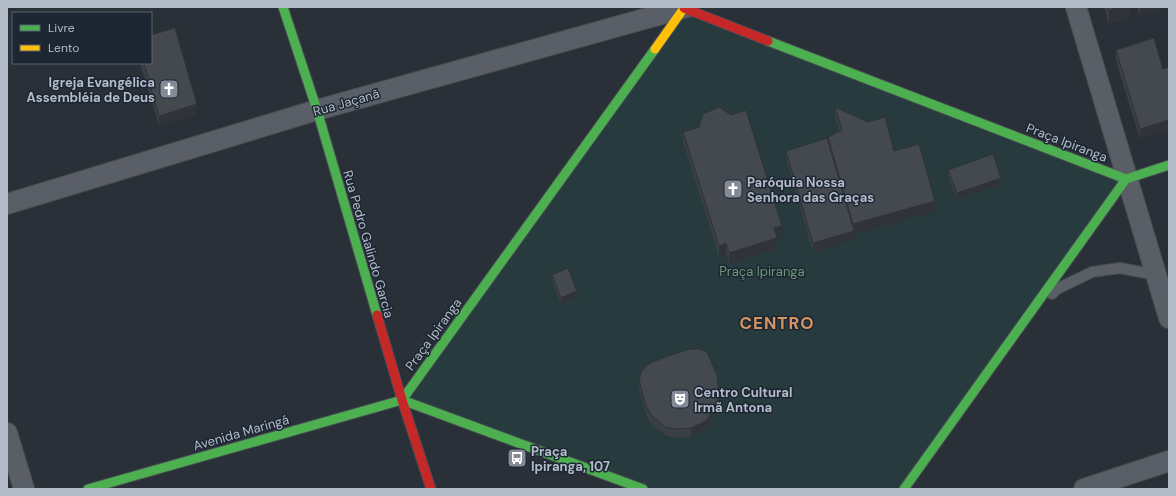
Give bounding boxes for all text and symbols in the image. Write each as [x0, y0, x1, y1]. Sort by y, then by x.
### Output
legend [12, 12, 152, 64]
text: Livre [48, 20, 75, 36]
text: Lento [48, 40, 79, 56]
place label: Igreja Evangélica Assembléia de Deus [27, 74, 155, 106]
church icon: Igreja Evangélica Assembléia de Deus [158, 78, 180, 100]
street label: Rua Jaçanã [311, 85, 381, 120]
street label: Praça Ipiranga [1024, 119, 1110, 166]
street label: Rua Pedro Galindo Garcia [339, 168, 398, 320]
place label: Paróquia Nossa Senhora das Graças [747, 174, 874, 206]
church icon: Paróquia Nossa Senhora das Graças [722, 178, 744, 200]
park label: Praça Ipiranga [719, 263, 805, 280]
street label: Praça Ipiranga [401, 295, 465, 374]
district label: CENTRO [739, 312, 815, 334]
place label: Centro Cultural Irmã Antona [694, 384, 792, 416]
theatre icon: Centro Cultural Irmã Antona [669, 388, 691, 410]
street label: Avenida Maringá [191, 411, 291, 454]
place label: Praça Ipiranga, 107 [531, 443, 610, 475]
bus stop icon: Praça Ipiranga, 107 [506, 447, 528, 469]

